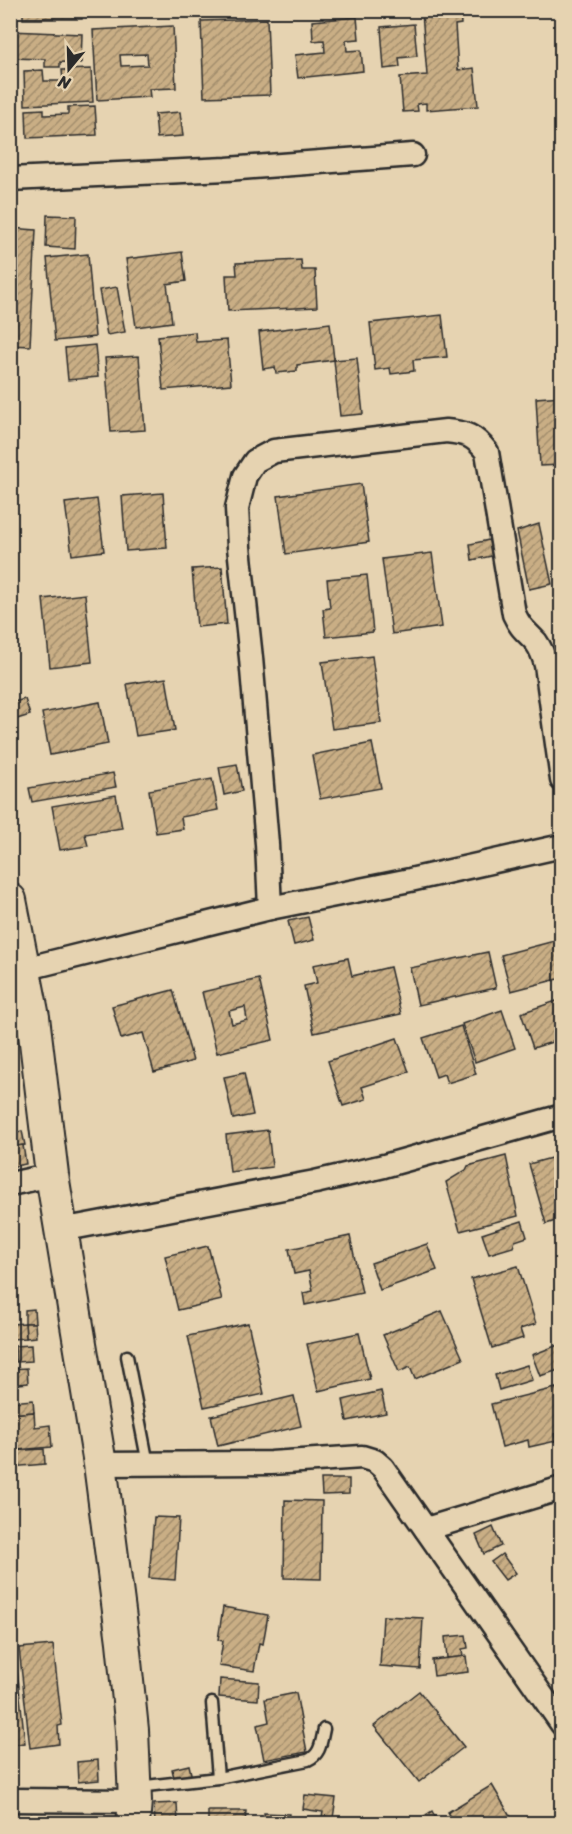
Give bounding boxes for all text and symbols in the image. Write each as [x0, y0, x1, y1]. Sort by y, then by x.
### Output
north arrow [39, 39, 99, 99]
text: N [53, 67, 75, 99]

